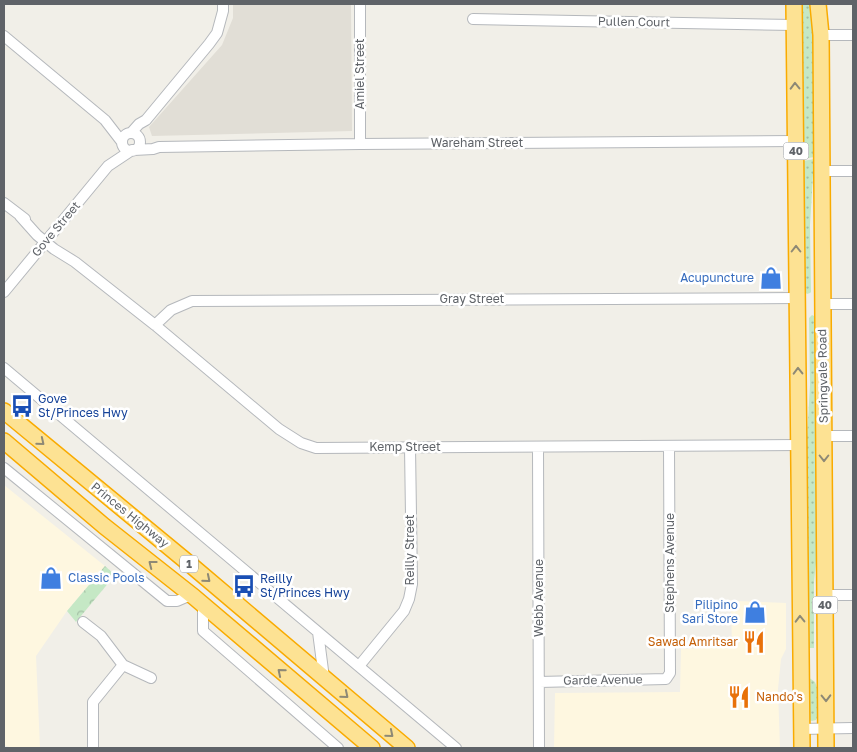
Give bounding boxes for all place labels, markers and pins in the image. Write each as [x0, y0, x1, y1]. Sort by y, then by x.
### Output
shop icon: Acupuncture [758, 265, 784, 291]
place label: Acupuncture [680, 270, 754, 285]
place label: Gove St/Princes Hwy [38, 391, 128, 420]
bus stop icon: Gove St/Princes Hwy [9, 393, 35, 419]
shop icon: Classic Pools [38, 565, 64, 591]
place label: Classic Pools [68, 570, 145, 585]
place label: Reilly St/Princes Hwy [260, 571, 350, 600]
bus stop icon: Reilly St/Princes Hwy [231, 573, 257, 599]
place label: Pilipino Sari Store [682, 597, 738, 626]
shop icon: Pilipino Sari Store [742, 599, 768, 625]
restaurant icon: Sawad Amritsar [741, 629, 767, 655]
place label: Sawad Amritsar [648, 634, 738, 649]
restaurant icon: Nando's [726, 684, 752, 710]
place label: Nando's [756, 689, 803, 704]

